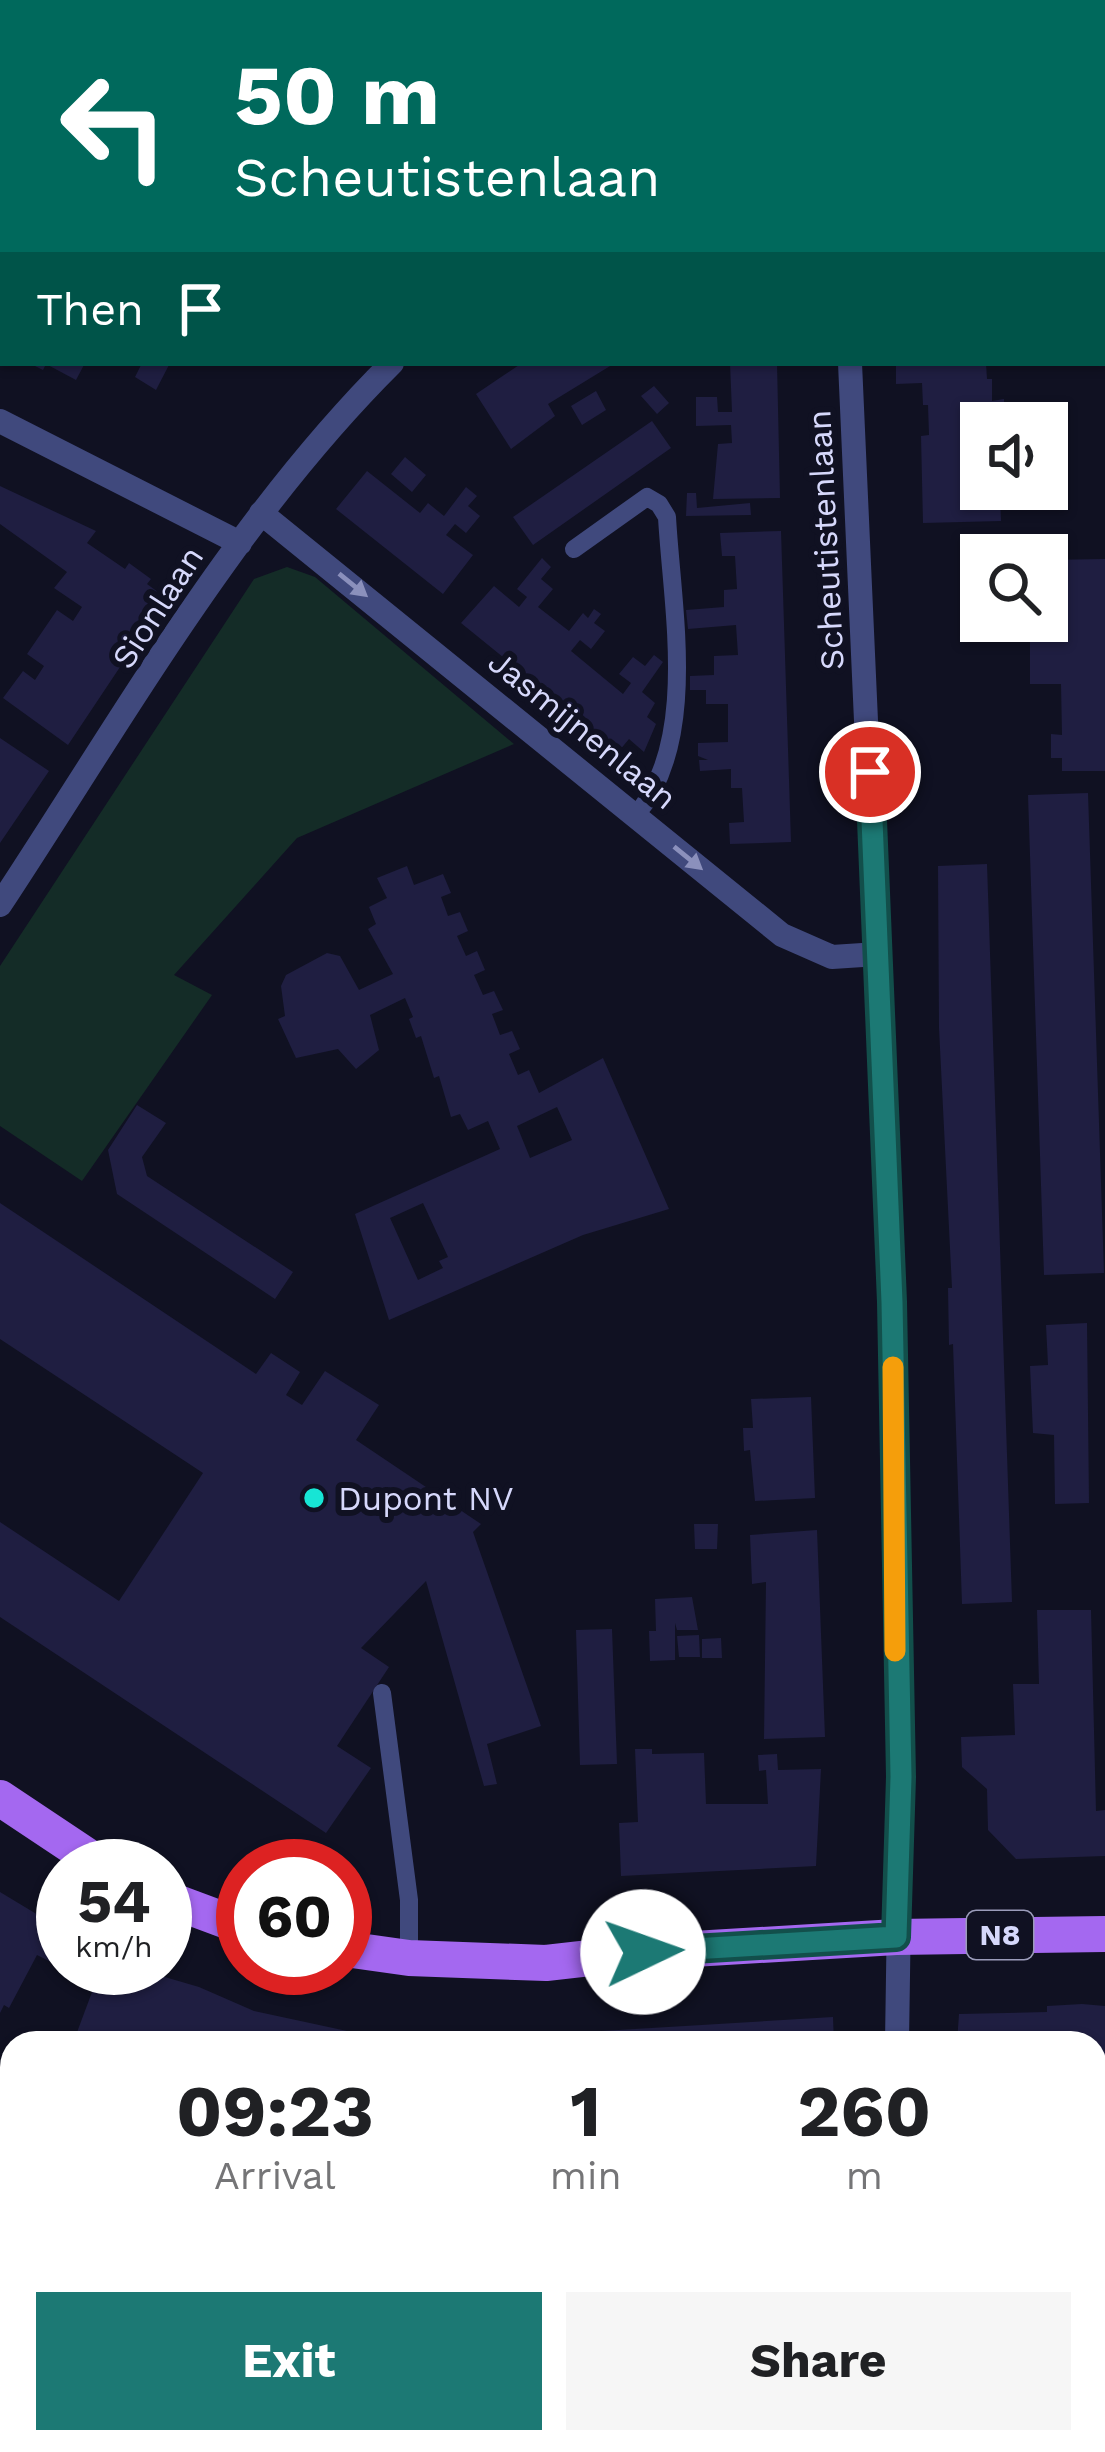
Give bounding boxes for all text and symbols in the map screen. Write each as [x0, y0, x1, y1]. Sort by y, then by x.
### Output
text: 50 m [234, 46, 440, 144]
icon: left [36, 48, 192, 204]
text: Scheutistenlaan [234, 146, 661, 209]
icon: arrive [168, 276, 234, 342]
text: Then [36, 283, 144, 336]
map controls [960, 402, 1068, 642]
button: sound [960, 402, 1068, 510]
street label: Scheutistenlaan [799, 409, 852, 671]
button: search [960, 534, 1068, 642]
street label: Sionlaan [104, 539, 211, 676]
one-way arrow [338, 572, 369, 597]
street label: Jasmijnenlaan [481, 642, 685, 817]
pin [819, 721, 921, 823]
icon: arrive [837, 739, 903, 805]
one-way arrow [672, 845, 703, 870]
place label: Dupont NV [338, 1479, 514, 1518]
marker: Dupont NV [301, 1485, 327, 1511]
speed limit sign: 60 [216, 1839, 372, 1995]
text: 54 [77, 1866, 151, 1937]
position arrow [580, 1889, 706, 2015]
road number: N8 [967, 1911, 1033, 1959]
text: km/h [75, 1929, 153, 1964]
text: 09:23 [176, 2069, 374, 2153]
text: 1 [570, 2069, 601, 2153]
text: 260 [797, 2069, 931, 2153]
text: Arrival [214, 2153, 336, 2198]
text: min [550, 2153, 622, 2198]
text: m [846, 2153, 883, 2198]
button: Exit [36, 2292, 542, 2430]
button: Share [566, 2292, 1071, 2430]

